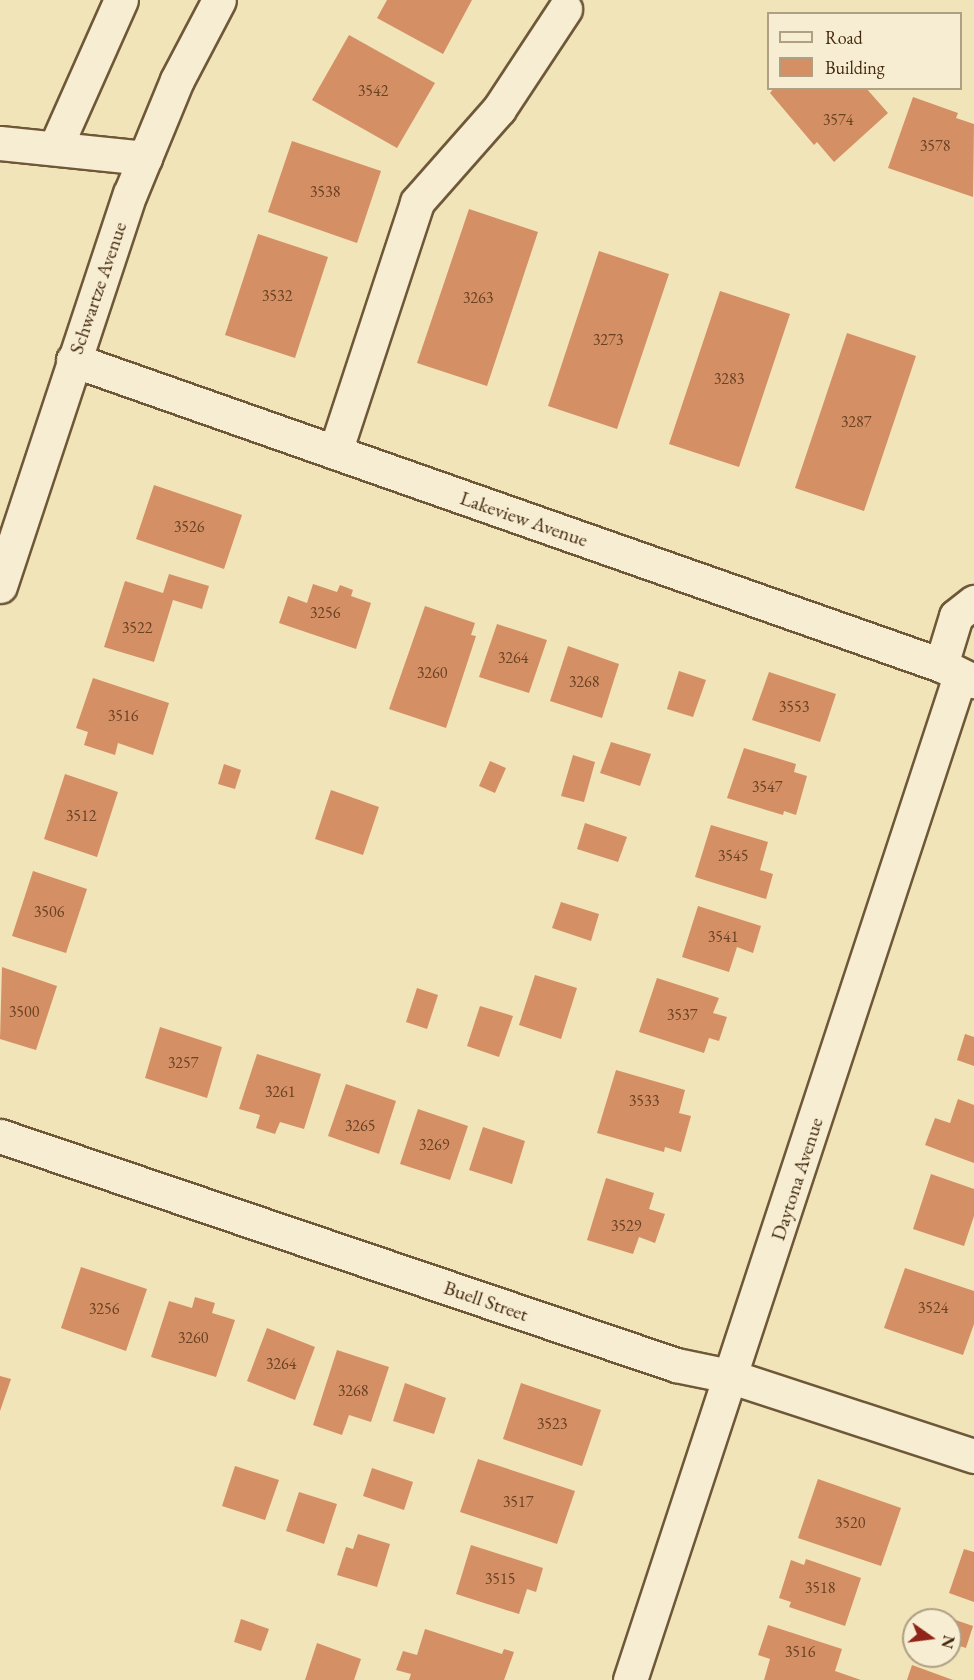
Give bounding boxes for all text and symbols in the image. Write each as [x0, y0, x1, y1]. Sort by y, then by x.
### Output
legend [767, 12, 962, 90]
text: Road [825, 26, 863, 49]
text: Building [825, 56, 885, 79]
house number: 3542 [358, 81, 388, 101]
house number: 3574 [823, 110, 853, 130]
house number: 3578 [920, 136, 950, 156]
house number: 3538 [310, 182, 340, 202]
street label: Schwartze Avenue [64, 219, 132, 357]
house number: 3532 [262, 286, 292, 306]
house number: 3263 [463, 288, 493, 308]
house number: 3273 [593, 330, 623, 350]
house number: 3283 [714, 369, 744, 389]
house number: 3287 [841, 412, 871, 432]
street label: Lakeview Avenue [457, 486, 591, 552]
house number: 3526 [174, 517, 204, 537]
house number: 3256 [310, 603, 340, 623]
house number: 3522 [122, 618, 152, 638]
house number: 3264 [498, 648, 528, 668]
house number: 3260 [417, 663, 447, 683]
house number: 3268 [569, 672, 599, 692]
house number: 3553 [779, 697, 809, 717]
house number: 3516 [108, 706, 138, 726]
house number: 3547 [752, 777, 782, 797]
house number: 3512 [66, 806, 96, 826]
house number: 3545 [718, 846, 748, 866]
house number: 3506 [34, 902, 64, 922]
house number: 3541 [708, 927, 738, 947]
house number: 3500 [9, 1002, 39, 1022]
house number: 3537 [667, 1005, 697, 1025]
house number: 3257 [168, 1053, 198, 1073]
house number: 3261 [265, 1082, 295, 1102]
house number: 3533 [629, 1091, 659, 1111]
street label: Daytona Avenue [766, 1115, 828, 1243]
house number: 3265 [345, 1116, 375, 1136]
house number: 3269 [419, 1135, 449, 1155]
house number: 3529 [611, 1216, 641, 1236]
street label: Buell Street [441, 1275, 531, 1327]
house number: 3524 [918, 1298, 948, 1318]
house number: 3256 [89, 1299, 119, 1319]
house number: 3260 [178, 1328, 208, 1348]
house number: 3264 [266, 1354, 296, 1374]
house number: 3268 [338, 1381, 368, 1401]
house number: 3523 [537, 1414, 567, 1434]
house number: 3517 [503, 1492, 533, 1512]
house number: 3520 [835, 1513, 865, 1533]
house number: 3515 [485, 1569, 515, 1589]
house number: 3518 [805, 1578, 835, 1598]
north arrow [902, 1608, 962, 1668]
text: N [936, 1633, 960, 1651]
house number: 3516 [785, 1642, 815, 1662]

